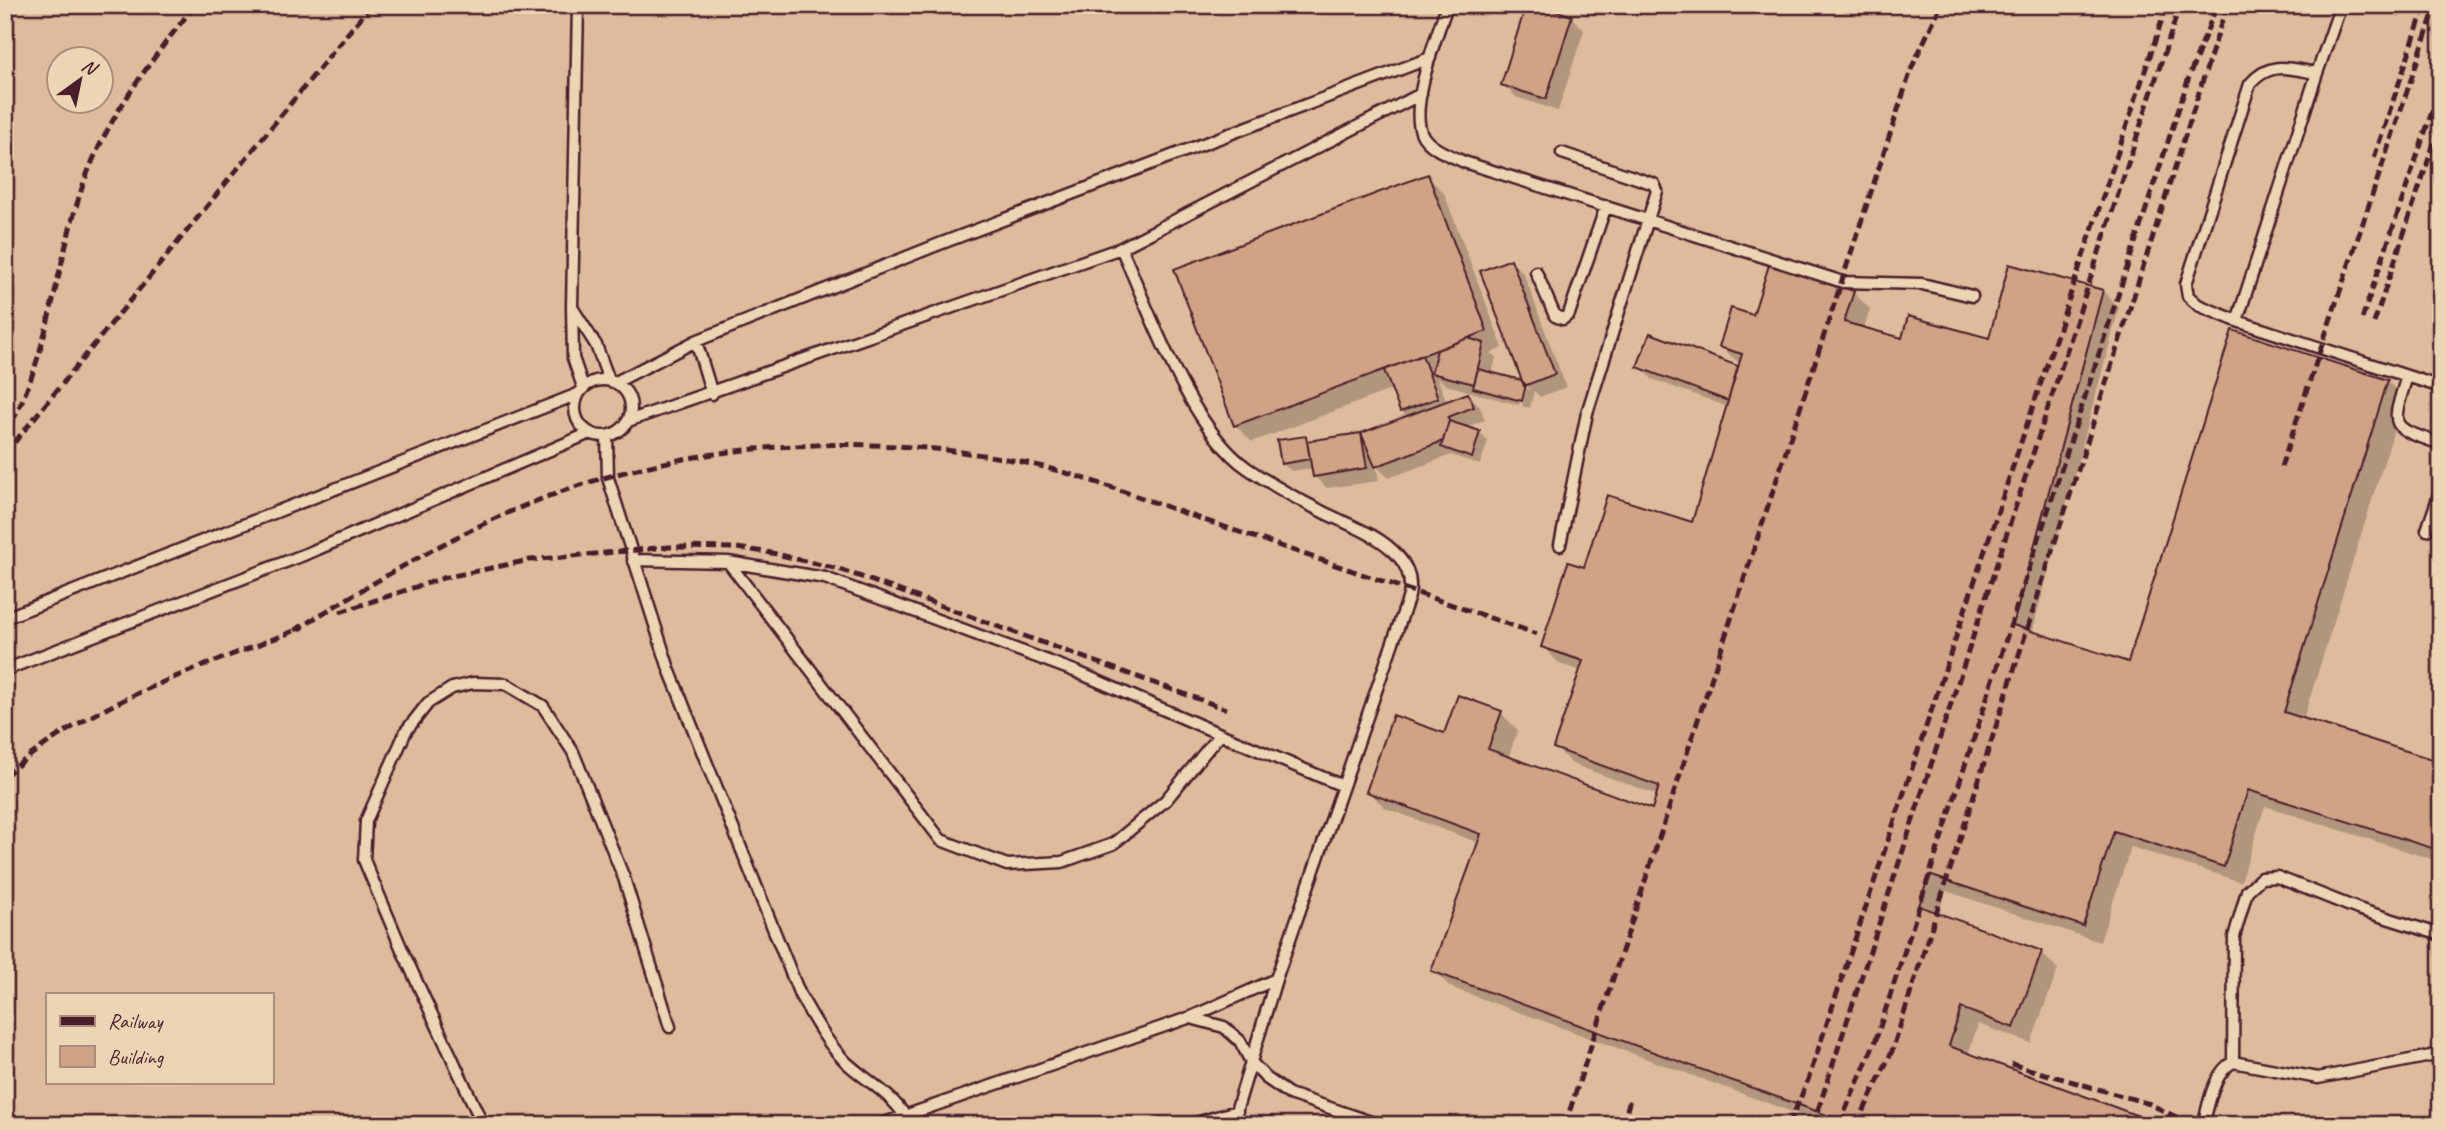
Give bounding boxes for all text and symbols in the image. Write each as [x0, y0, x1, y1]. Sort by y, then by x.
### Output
north arrow [46, 46, 116, 116]
text: N [77, 53, 103, 82]
legend [46, 993, 273, 1084]
text: Railway [108, 1008, 164, 1034]
text: Building [108, 1044, 165, 1070]

